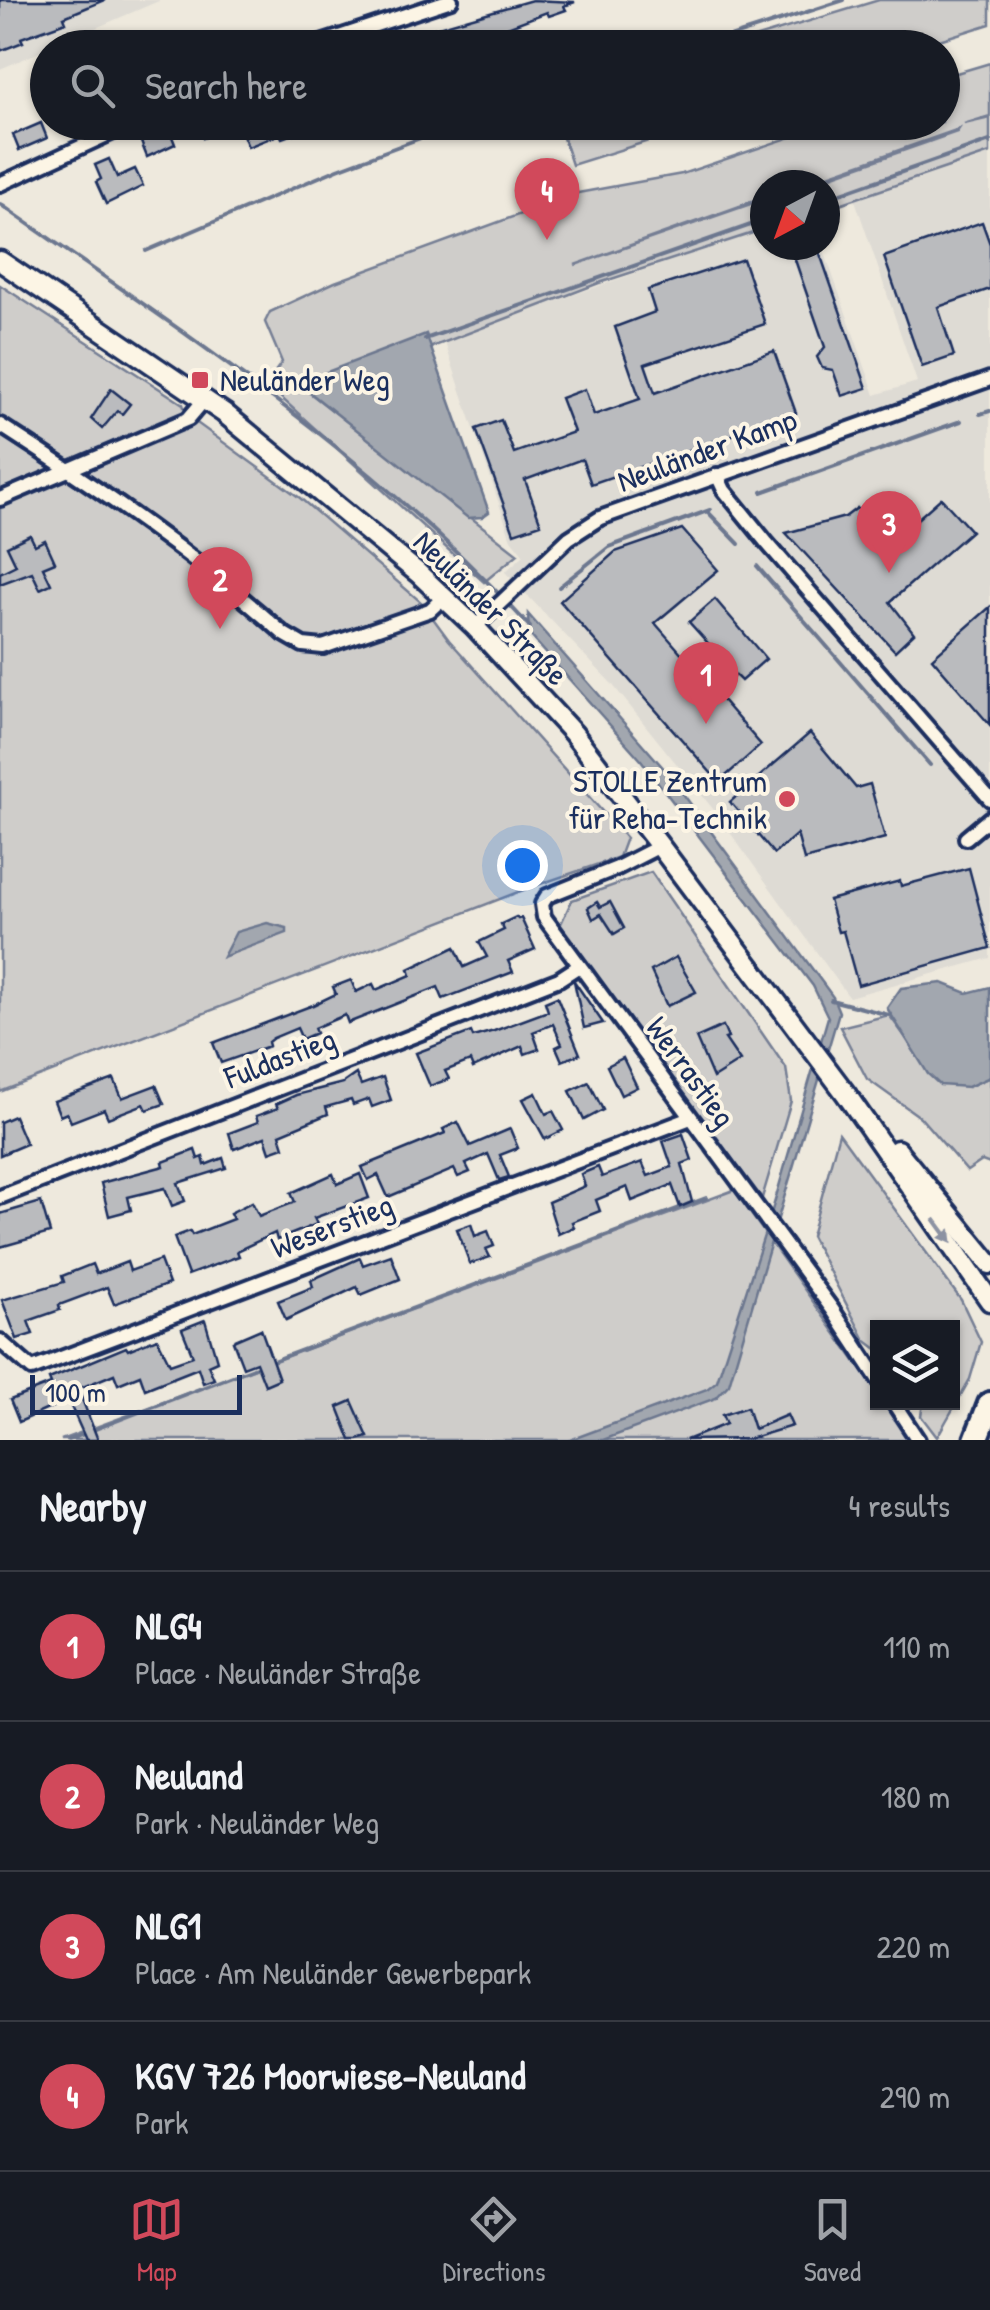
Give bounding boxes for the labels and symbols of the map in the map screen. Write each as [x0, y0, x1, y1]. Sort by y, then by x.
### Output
pin: 4 [514, 158, 580, 240]
north arrow [750, 170, 840, 260]
place label: Neuländer Weg [220, 358, 390, 401]
marker: Neuländer Weg [189, 369, 211, 391]
street label: Neuländer Kamp [611, 397, 803, 502]
pin: 3 [856, 490, 922, 573]
street label: Neuländer Straße [404, 521, 579, 695]
pin: 2 [188, 546, 252, 629]
pin: 1 [674, 642, 738, 724]
place label: STOLLE Zentrum für Reha-Technik [568, 759, 767, 839]
marker: STOLLE Zentrum für Reha-Technik [776, 788, 798, 810]
your location [497, 840, 548, 891]
street label: Werrastieg [637, 1008, 746, 1136]
street label: Fuldastieg [217, 1017, 342, 1099]
street label: Weserstieg [265, 1183, 399, 1268]
one-way arrow [932, 1218, 952, 1244]
scale bar [30, 1370, 242, 1414]

